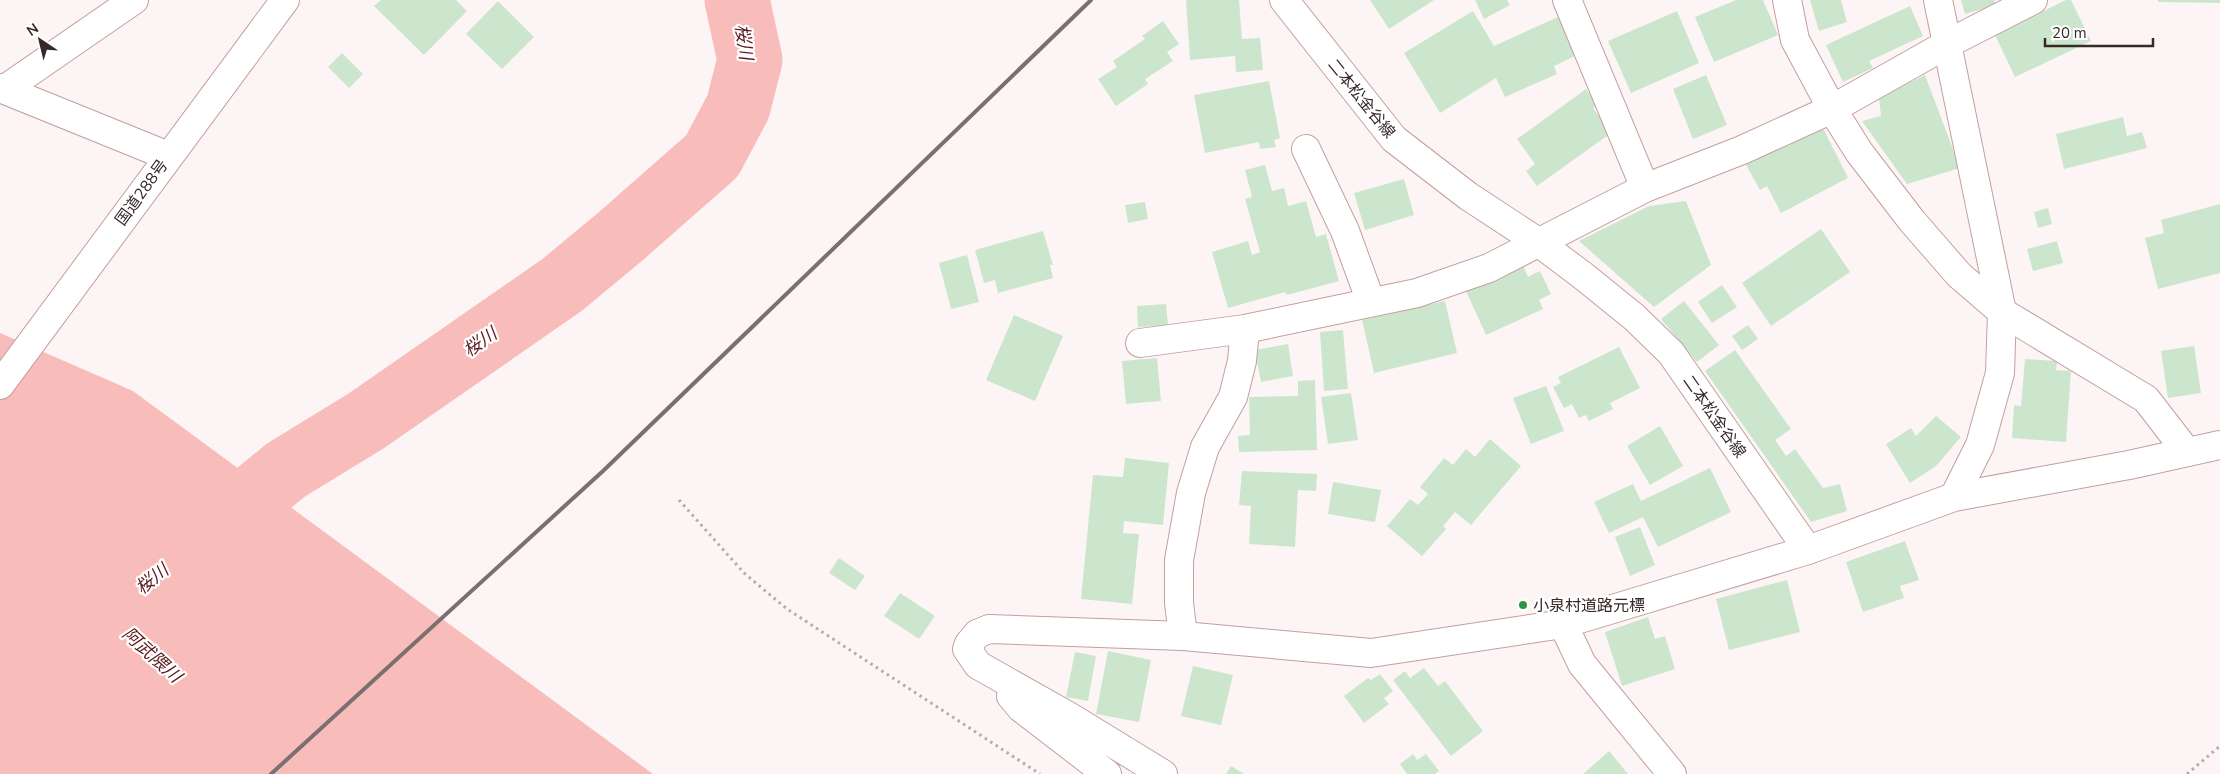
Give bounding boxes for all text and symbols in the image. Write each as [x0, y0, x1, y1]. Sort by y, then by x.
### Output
north arrow [15, 15, 65, 65]
scale bar [2045, 15, 2152, 47]
text: N [23, 19, 43, 41]
water label: 桜川 [730, 23, 759, 63]
text: 20 m [2052, 23, 2087, 43]
street label: 二本松金谷線 [1322, 54, 1400, 143]
street label: 国道288号 [110, 155, 173, 230]
water label: 桜川 [458, 321, 503, 362]
street label: 二本松金谷線 [1678, 371, 1751, 462]
water label: 桜川 [130, 557, 175, 600]
place label: 小泉村道路元標 [1533, 595, 1645, 617]
marker: 小泉村道路元標 [1517, 599, 1529, 611]
water label: 阿武隈川 [117, 622, 188, 689]

